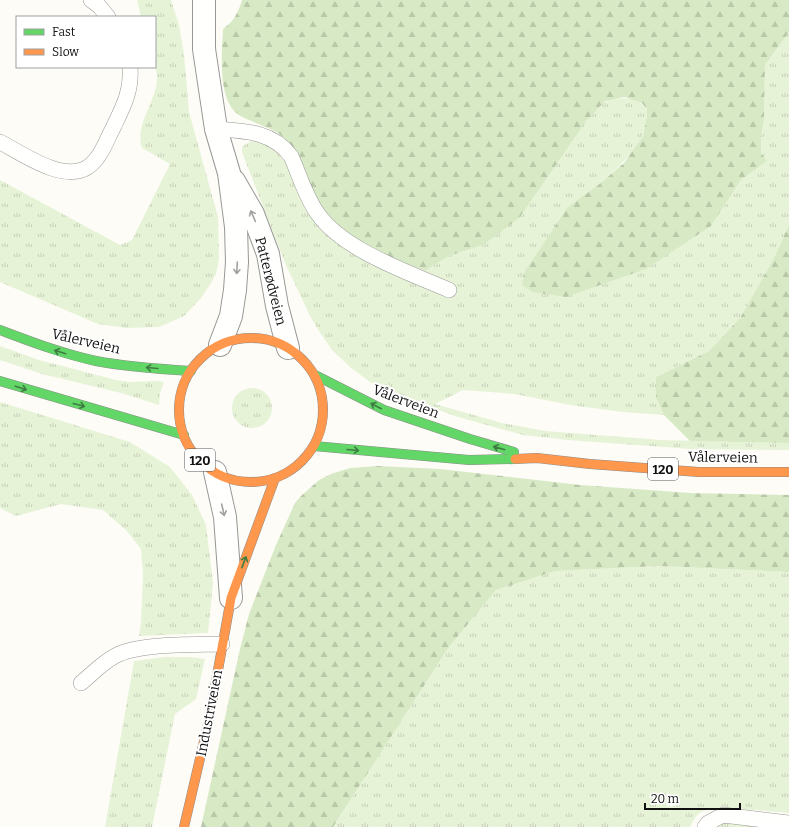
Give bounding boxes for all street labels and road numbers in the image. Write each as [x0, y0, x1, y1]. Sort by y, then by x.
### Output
street label: Patterødveien [251, 235, 290, 327]
street label: Vålerveien [50, 325, 122, 358]
street label: Vålerveien [370, 381, 441, 422]
street label: Vålerveien [688, 448, 758, 467]
road number: 120 [185, 449, 215, 471]
road number: 120 [648, 458, 678, 480]
street label: Industriveien [193, 668, 226, 758]

